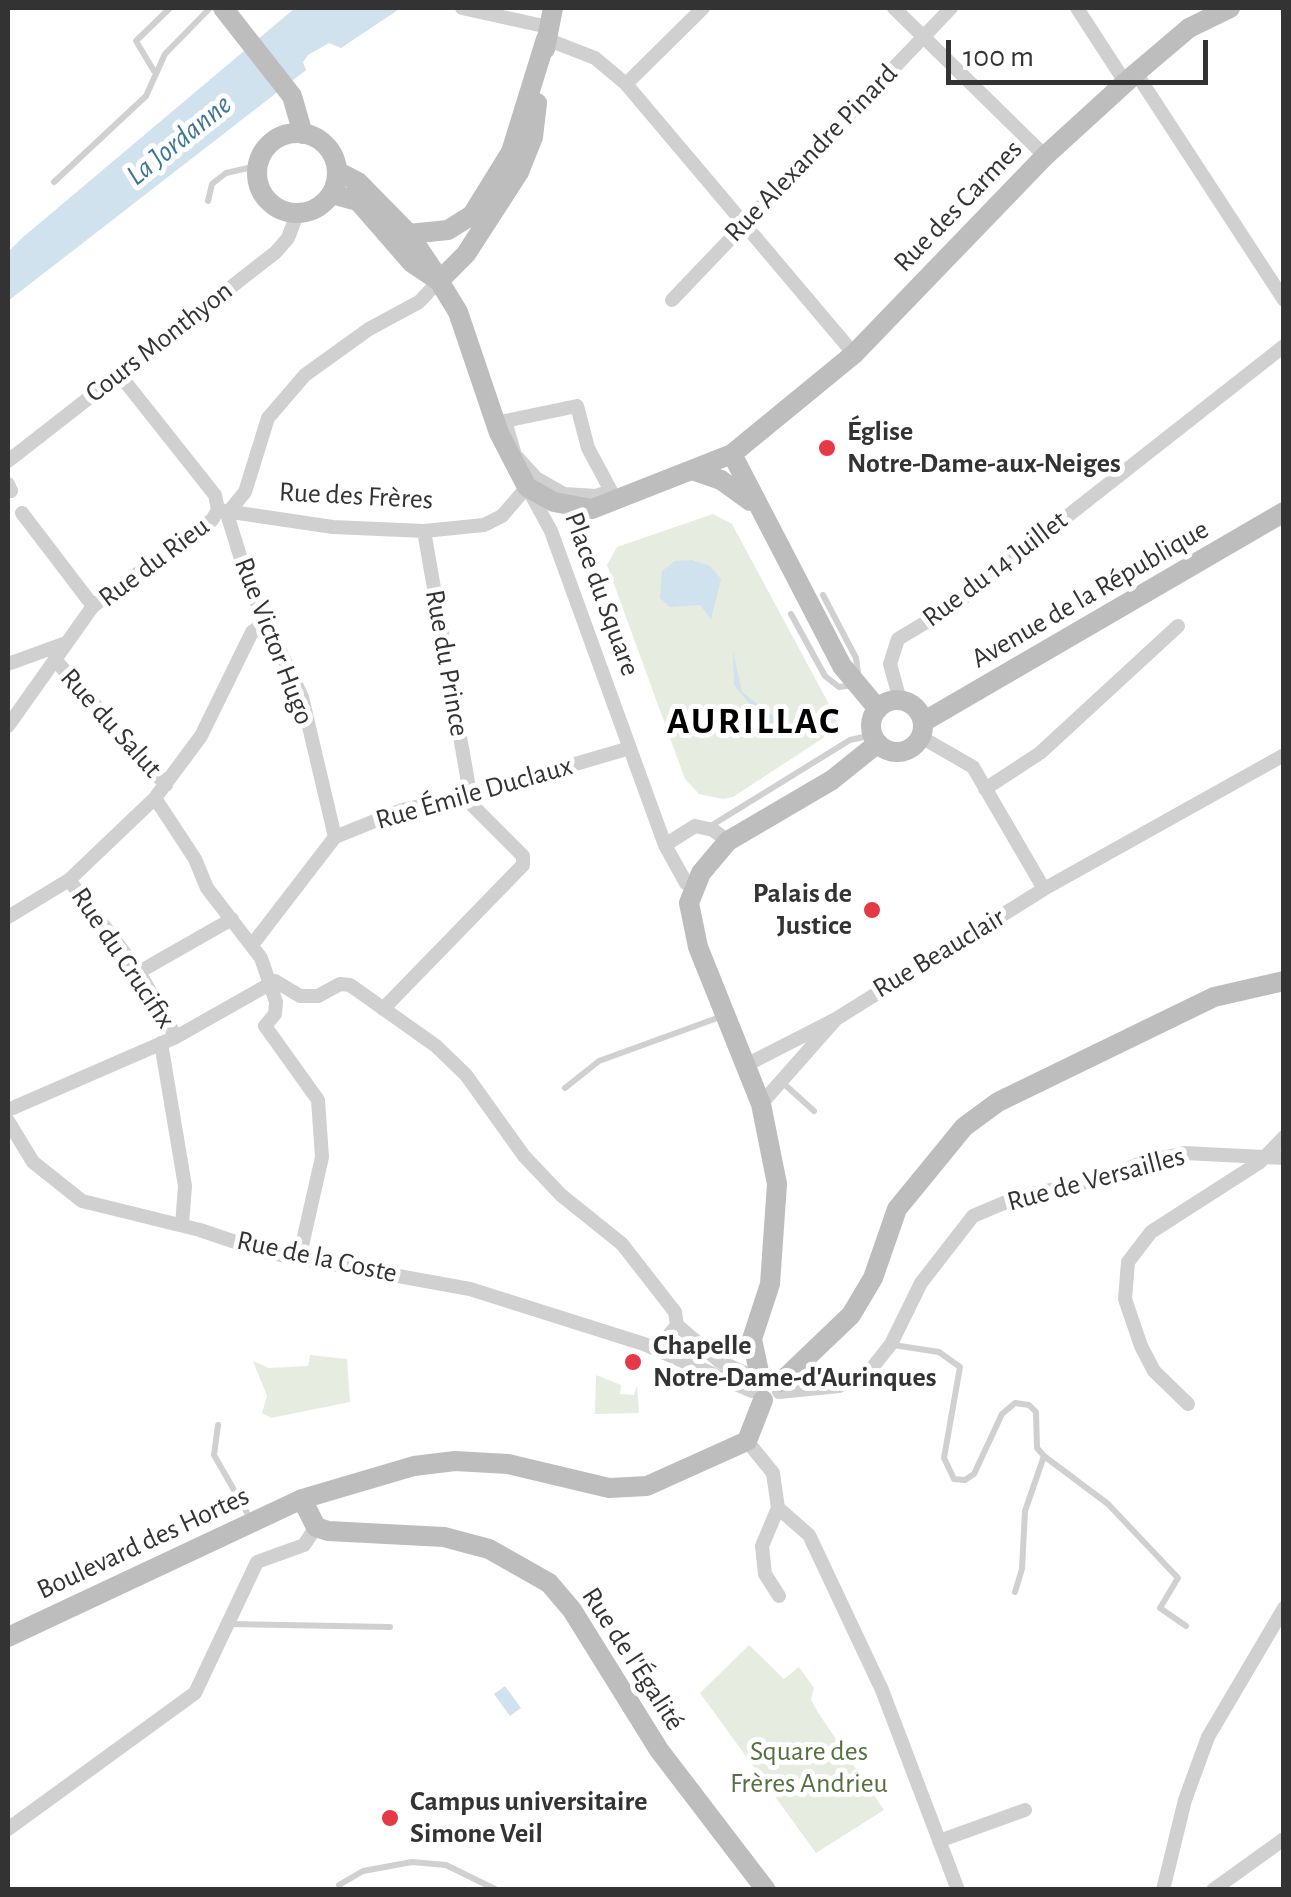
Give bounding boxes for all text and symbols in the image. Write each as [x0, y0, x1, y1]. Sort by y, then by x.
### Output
scale bar [951, 20, 1214, 82]
text: 100 m [963, 42, 1034, 72]
street label: Rue Alexandre Pinard [717, 57, 905, 249]
water label: La Jordanne [119, 87, 239, 193]
street label: Rue des Carmes [886, 133, 1030, 279]
street label: Cours Monthyon [79, 274, 239, 410]
place label: Église Notre-Dame-aux-Neiges [847, 415, 1121, 481]
marker: Église Notre-Dame-aux-Neiges [816, 437, 838, 459]
street label: Rue des Frères [278, 475, 434, 517]
street label: Rue du 14 Juillet [916, 504, 1074, 634]
street label: Place du Square [557, 507, 647, 681]
street label: Rue du Rieu [92, 510, 216, 614]
street label: Avenue de la République [965, 512, 1215, 676]
street label: Rue Victor Hugo [227, 553, 321, 729]
street label: Rue du Prince [418, 587, 476, 739]
street label: Rue du Salut [53, 661, 169, 785]
district label: AURILLAC [667, 699, 841, 745]
street label: Rue Émile Duclaux [372, 749, 576, 837]
place label: Palais de Justice [753, 877, 852, 943]
street label: Rue du Crucifix [64, 881, 182, 1035]
marker: Palais de Justice [861, 899, 883, 921]
street label: Rue Beauclair [867, 900, 1011, 1006]
street label: Rue de Versailles [1004, 1139, 1188, 1219]
street label: Rue de la Coste [234, 1224, 400, 1290]
place label: Chapelle Notre-Dame-d'Aurinques [653, 1329, 936, 1395]
marker: Chapelle Notre-Dame-d'Aurinques [622, 1351, 644, 1373]
street label: Boulevard des Hortes [32, 1479, 254, 1607]
street label: Rue de l'Égalité [574, 1581, 692, 1737]
park label: Square des Frères Andrieu [730, 1735, 888, 1801]
place label: Campus universitaire Simone Veil [410, 1785, 647, 1851]
marker: Campus universitaire Simone Veil [379, 1807, 401, 1829]

